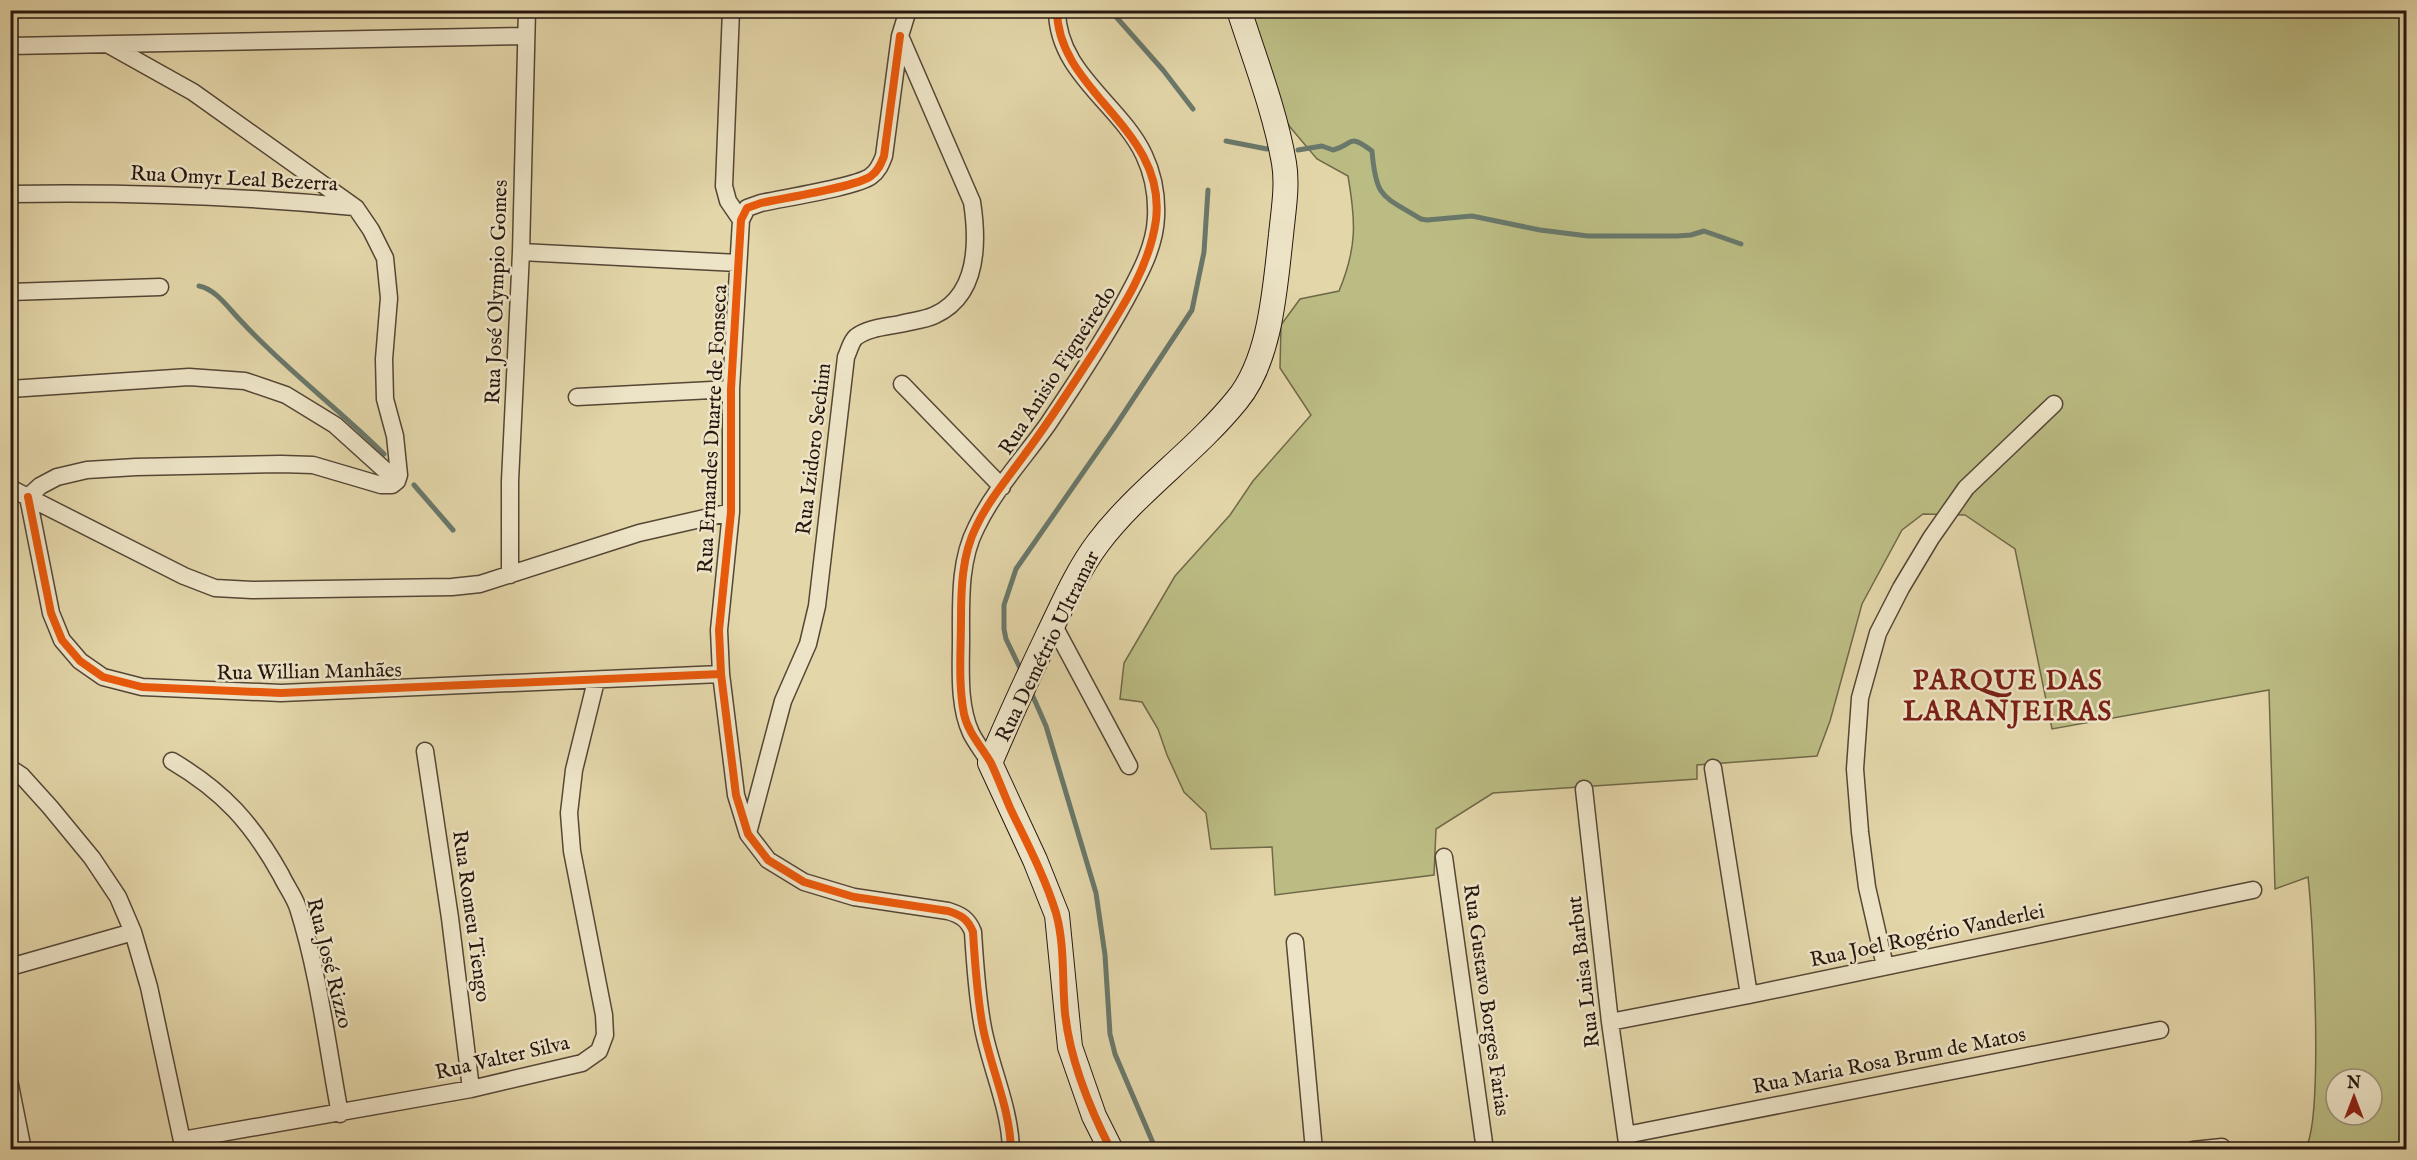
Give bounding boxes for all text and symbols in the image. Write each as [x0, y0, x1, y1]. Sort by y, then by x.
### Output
street label: Rua Omyr Leal Bezerra [129, 161, 339, 198]
street label: Rua José Olympio Gomes [480, 179, 515, 405]
street label: Rua Anisio Figueiredo [993, 281, 1123, 461]
street label: Rua Ernandes Duarte de Fonseca [692, 283, 735, 574]
street label: Rua Izidoro Sechim [791, 362, 838, 537]
street label: Rua Demétrio Ultramar [990, 546, 1107, 747]
street label: Rua Willian Manhães [216, 657, 402, 688]
district label: PARQUE DAS LARANJEIRAS [1903, 665, 2113, 730]
street label: Rua Romeu Tiengo [445, 829, 496, 1004]
street label: Rua Gustavo Borges Farias [1456, 882, 1515, 1118]
street label: Rua Luisa Barbut [1562, 894, 1607, 1049]
street label: Rua José Rizzo [299, 895, 358, 1031]
street label: Rua Joel Rogério Vanderlei [1808, 898, 2047, 975]
street label: Rua Maria Rosa Brum de Matos [1750, 1022, 2028, 1101]
street label: Rua Valter Silva [433, 1030, 573, 1087]
north arrow [2324, 1067, 2384, 1127]
text: N [2346, 1074, 2361, 1094]

